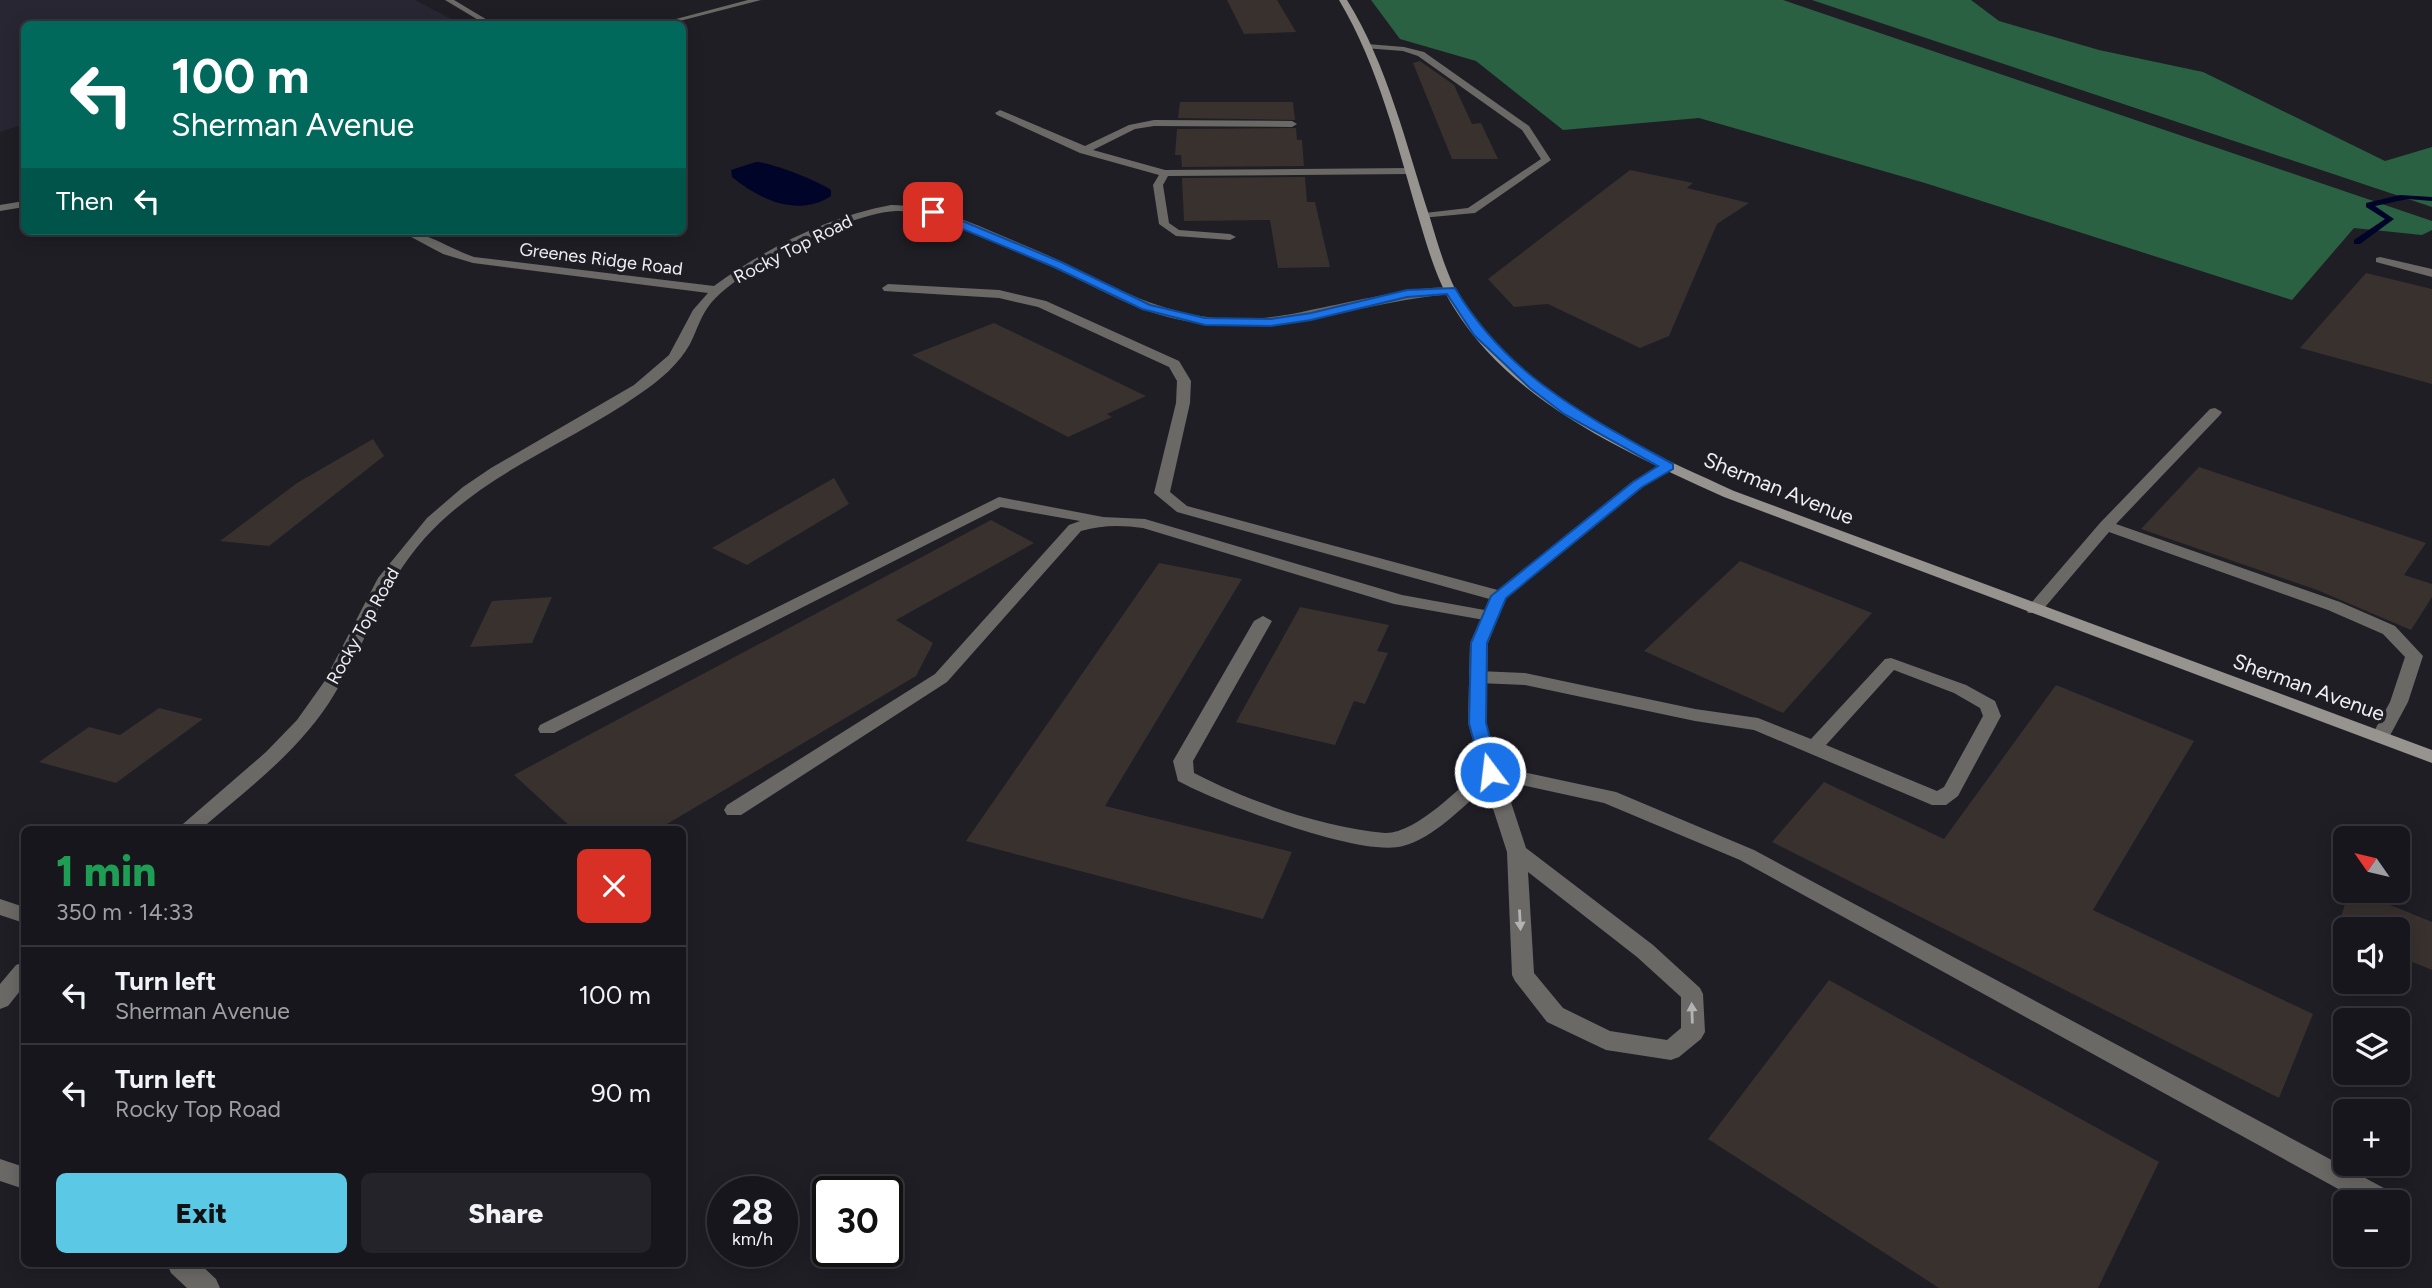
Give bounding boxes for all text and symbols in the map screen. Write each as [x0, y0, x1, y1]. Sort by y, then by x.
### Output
text: 100 m [171, 46, 310, 105]
icon: left [56, 49, 147, 140]
text: Sherman Avenue [171, 106, 414, 144]
icon: left [128, 182, 166, 220]
pin [903, 182, 963, 242]
text: Then [56, 185, 114, 217]
icon: arrive [914, 193, 952, 231]
street label: Rocky Top Road [730, 210, 856, 288]
street label: Greenes Ridge Road [518, 238, 684, 280]
street label: Sherman Avenue [1700, 447, 1858, 529]
street label: Rocky Top Road [322, 564, 404, 688]
street label: Sherman Avenue [2230, 648, 2388, 726]
position arrow [1453, 735, 1527, 809]
north arrow [2333, 826, 2410, 903]
map controls [2333, 826, 2410, 1267]
text: 1 min [56, 846, 156, 897]
button: close [577, 849, 651, 923]
text: 350 m · 14:33 [56, 898, 194, 926]
one-way arrow [1515, 909, 1526, 931]
button: sound [2333, 917, 2410, 994]
text: Turn left [115, 965, 216, 997]
icon: left [56, 976, 94, 1014]
text: 100 m [578, 979, 651, 1011]
text: Sherman Avenue [115, 997, 290, 1025]
one-way arrow [1687, 1002, 1698, 1024]
button: layers [2333, 1008, 2410, 1085]
text: Turn left [115, 1063, 216, 1095]
icon: left [56, 1074, 94, 1112]
text: 90 m [591, 1077, 651, 1109]
text: Rocky Top Road [115, 1095, 281, 1123]
button: + [2333, 1099, 2410, 1176]
button: Exit [56, 1173, 347, 1253]
button: Share [361, 1173, 651, 1253]
speed limit sign: 30 [812, 1176, 903, 1267]
button: − [2333, 1190, 2410, 1267]
text: 28 [732, 1191, 773, 1233]
text: km/h [732, 1228, 773, 1250]

